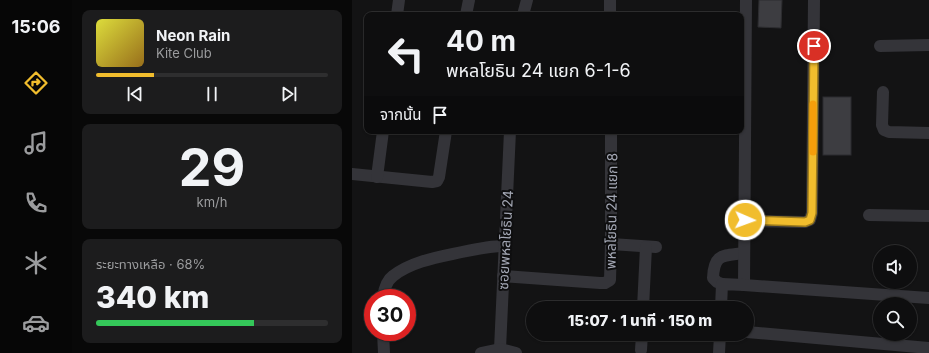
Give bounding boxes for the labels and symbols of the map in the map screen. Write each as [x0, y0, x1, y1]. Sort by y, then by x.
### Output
pin [797, 29, 831, 63]
street label: พหลโยธิน 24 แยก 8 [601, 153, 621, 269]
street label: ซอยพหลโยธิน 24 [494, 190, 516, 290]
position arrow [724, 199, 766, 241]
speed limit sign: 30 [364, 289, 416, 341]

